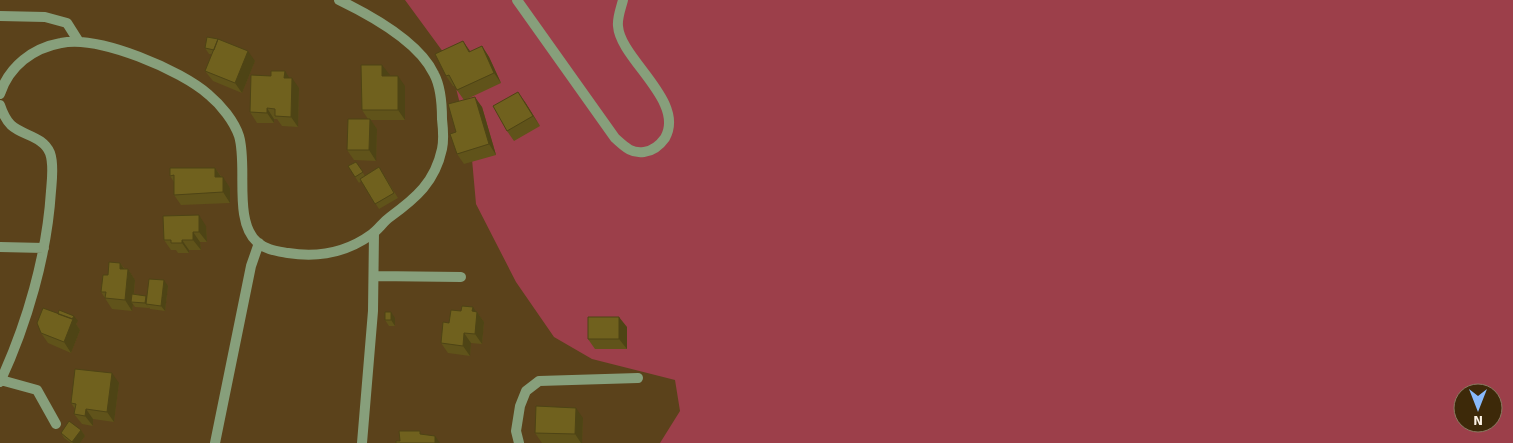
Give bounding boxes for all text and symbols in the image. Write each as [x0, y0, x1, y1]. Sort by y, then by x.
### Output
north arrow [1453, 383, 1503, 433]
text: N [1473, 412, 1483, 429]

